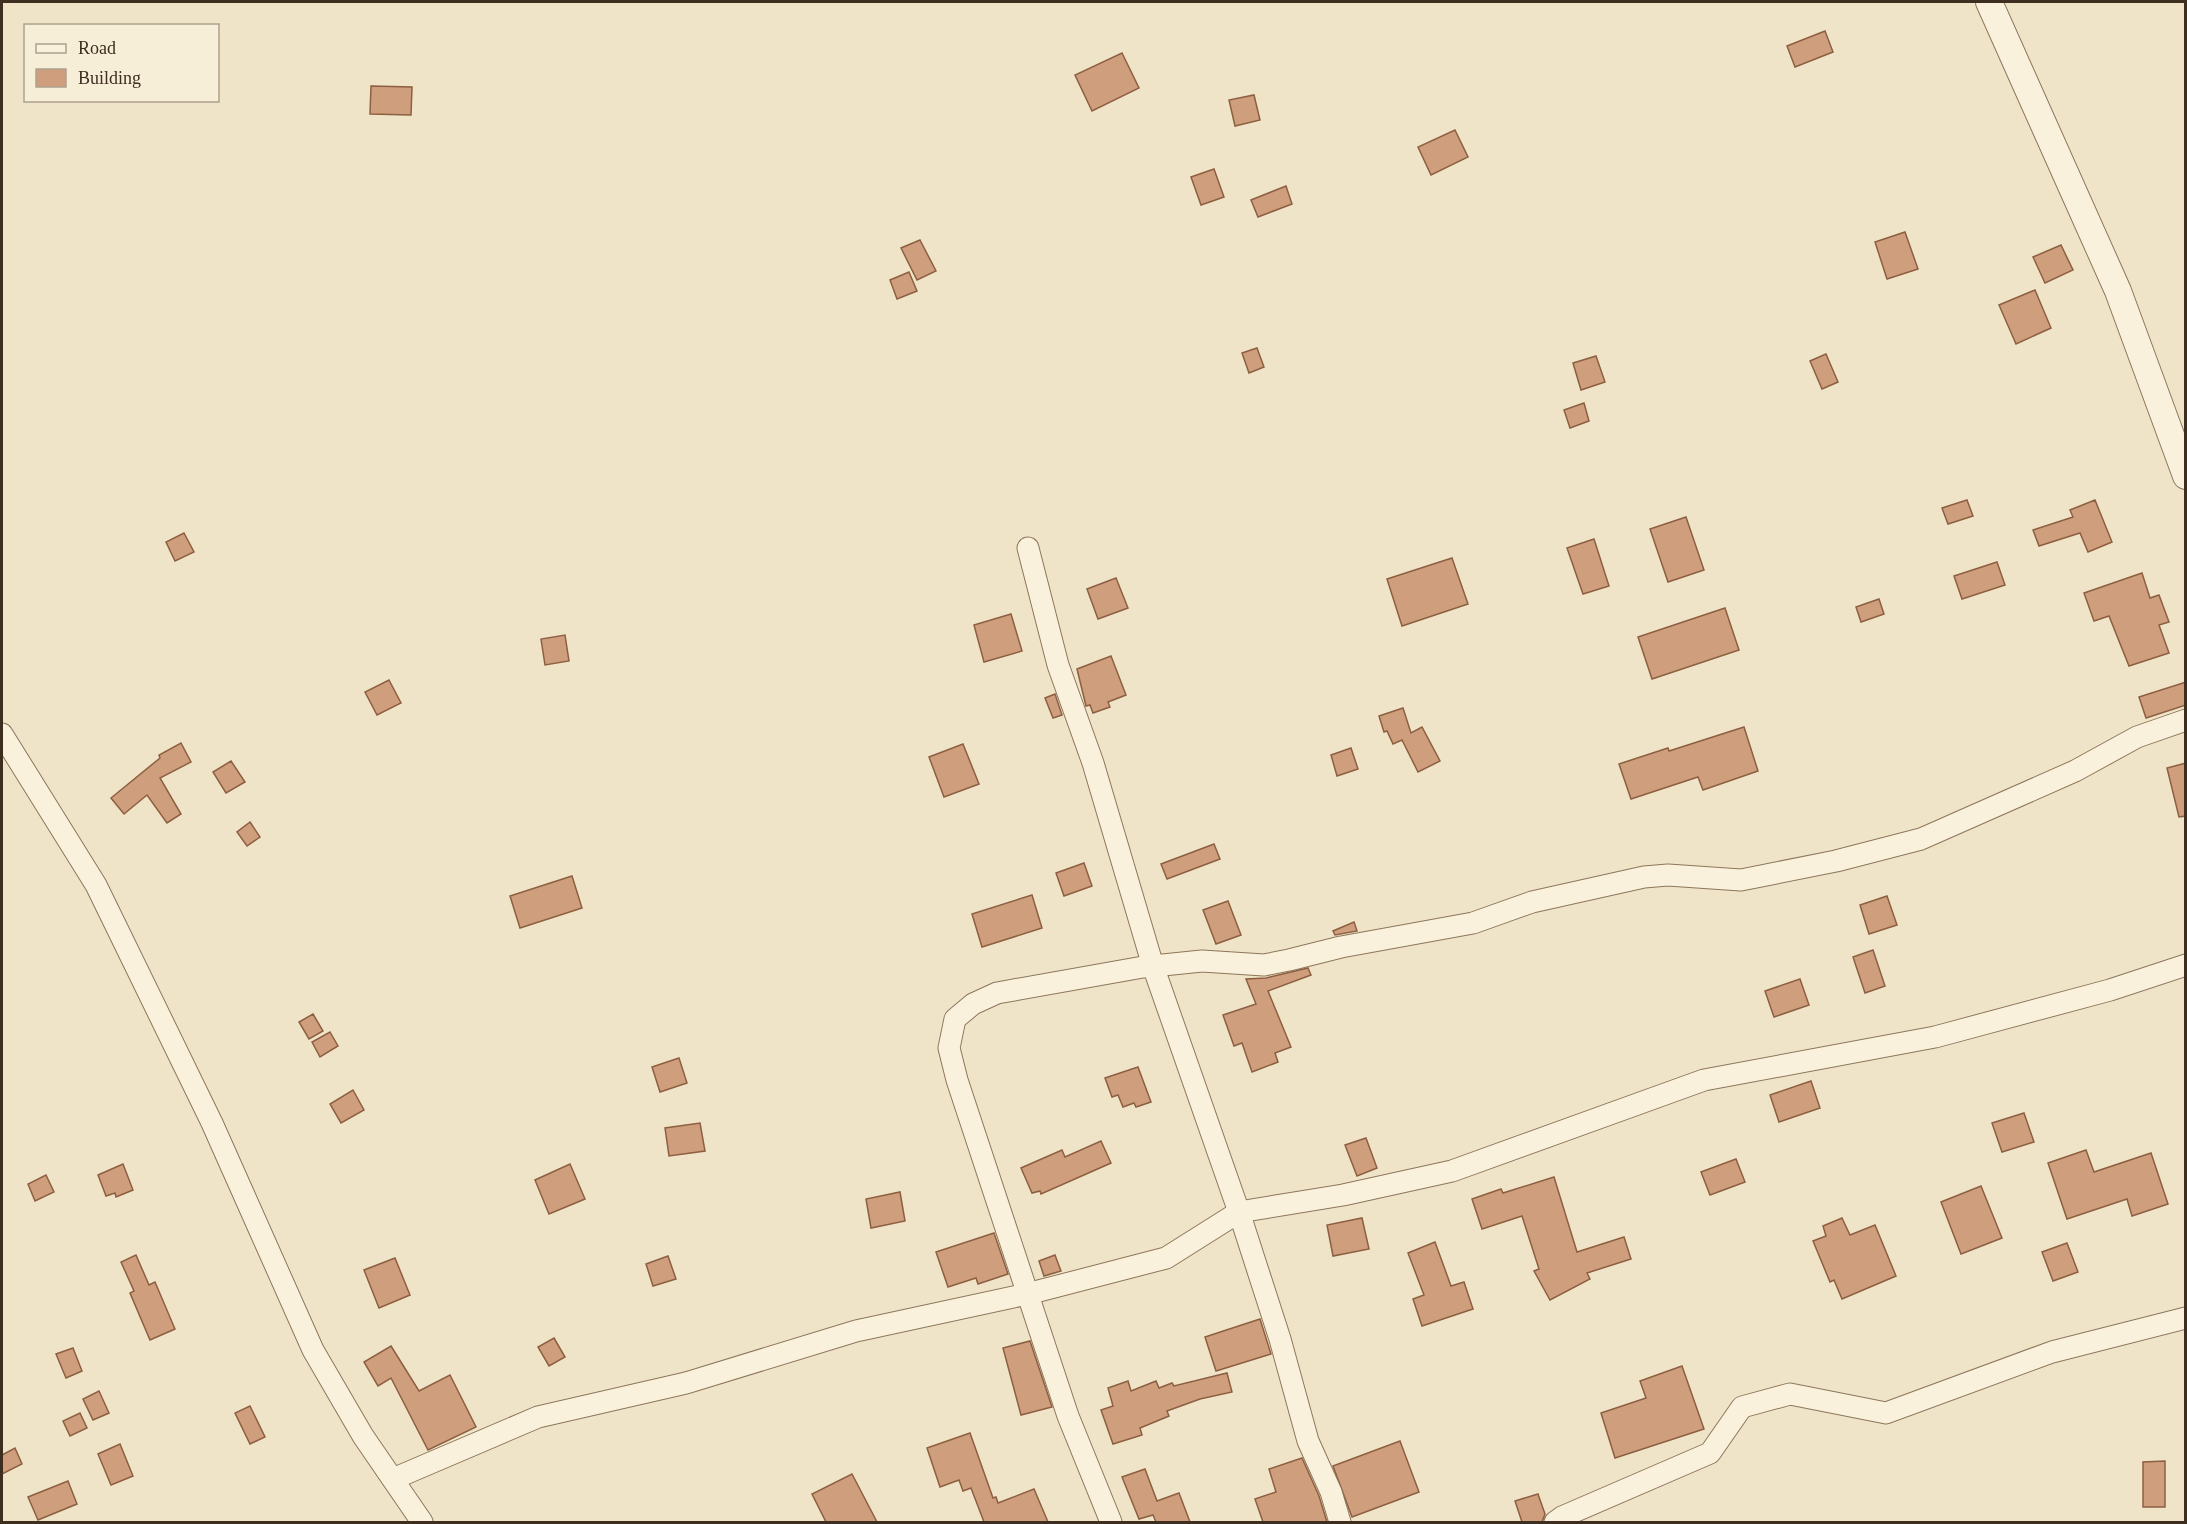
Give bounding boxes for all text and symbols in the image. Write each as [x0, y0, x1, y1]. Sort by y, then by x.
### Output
legend [24, 24, 219, 102]
text: Road [78, 38, 116, 58]
text: Building [78, 68, 141, 88]

